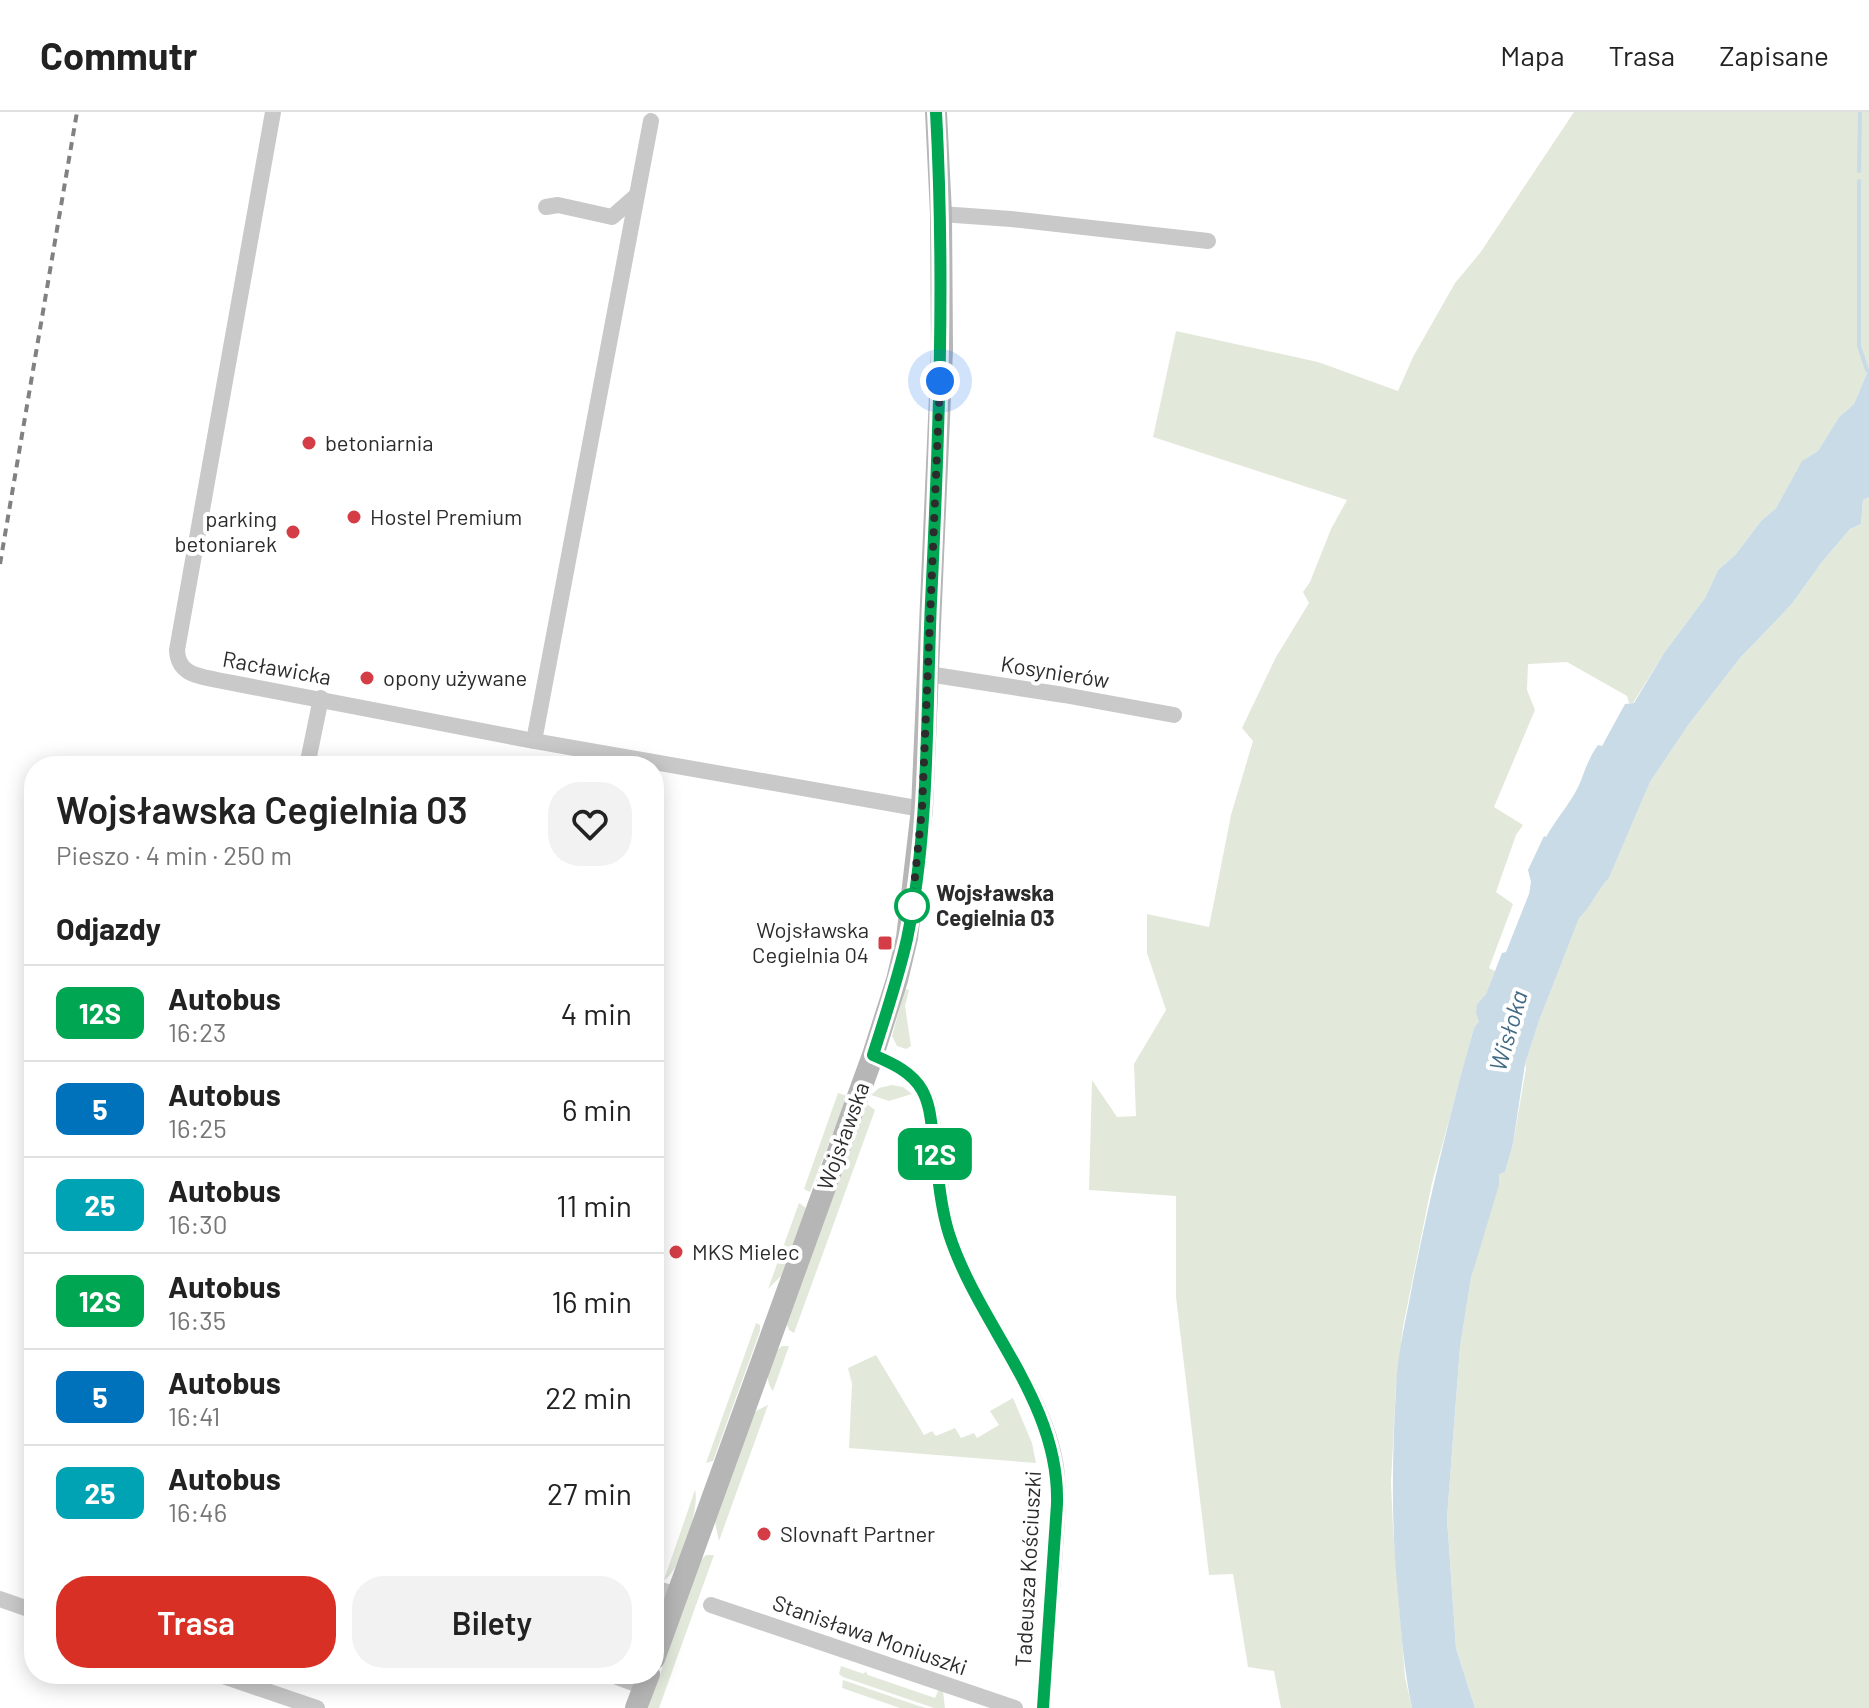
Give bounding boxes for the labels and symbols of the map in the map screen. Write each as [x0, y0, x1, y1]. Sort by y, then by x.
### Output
your location [920, 361, 960, 401]
place label: betoniarnia [325, 429, 434, 455]
marker: betoniarnia [300, 434, 318, 452]
place label: Hostel Premium [370, 503, 522, 529]
place label: parking betoniarek [175, 505, 277, 556]
marker: Hostel Premium [345, 508, 363, 526]
marker: parking betoniarek [284, 523, 302, 541]
street label: Racławicka [221, 645, 333, 689]
street label: Kosynierów [999, 650, 1111, 692]
place label: opony używane [383, 664, 527, 690]
marker: opony używane [358, 669, 376, 687]
place label: Wojsławska Cegielnia 03 [936, 879, 1055, 930]
marker: Wojsławska Cegielnia 03 [895, 889, 929, 923]
place label: Wojsławska Cegielnia 04 [752, 916, 869, 967]
marker: Wojsławska Cegielnia 04 [876, 934, 894, 952]
water label: Wisłoka [1482, 987, 1533, 1074]
street label: Wojsławska [811, 1078, 874, 1193]
line badge: 12S [889, 1128, 981, 1180]
place label: MKS Mielec [692, 1238, 800, 1264]
marker: MKS Mielec [667, 1243, 685, 1261]
street label: Tadeusza Kościuszki [1009, 1470, 1045, 1668]
place label: Slovnaft Partner [780, 1520, 935, 1546]
marker: Slovnaft Partner [755, 1525, 773, 1543]
street label: Stanisława Moniuszki [770, 1589, 971, 1680]

